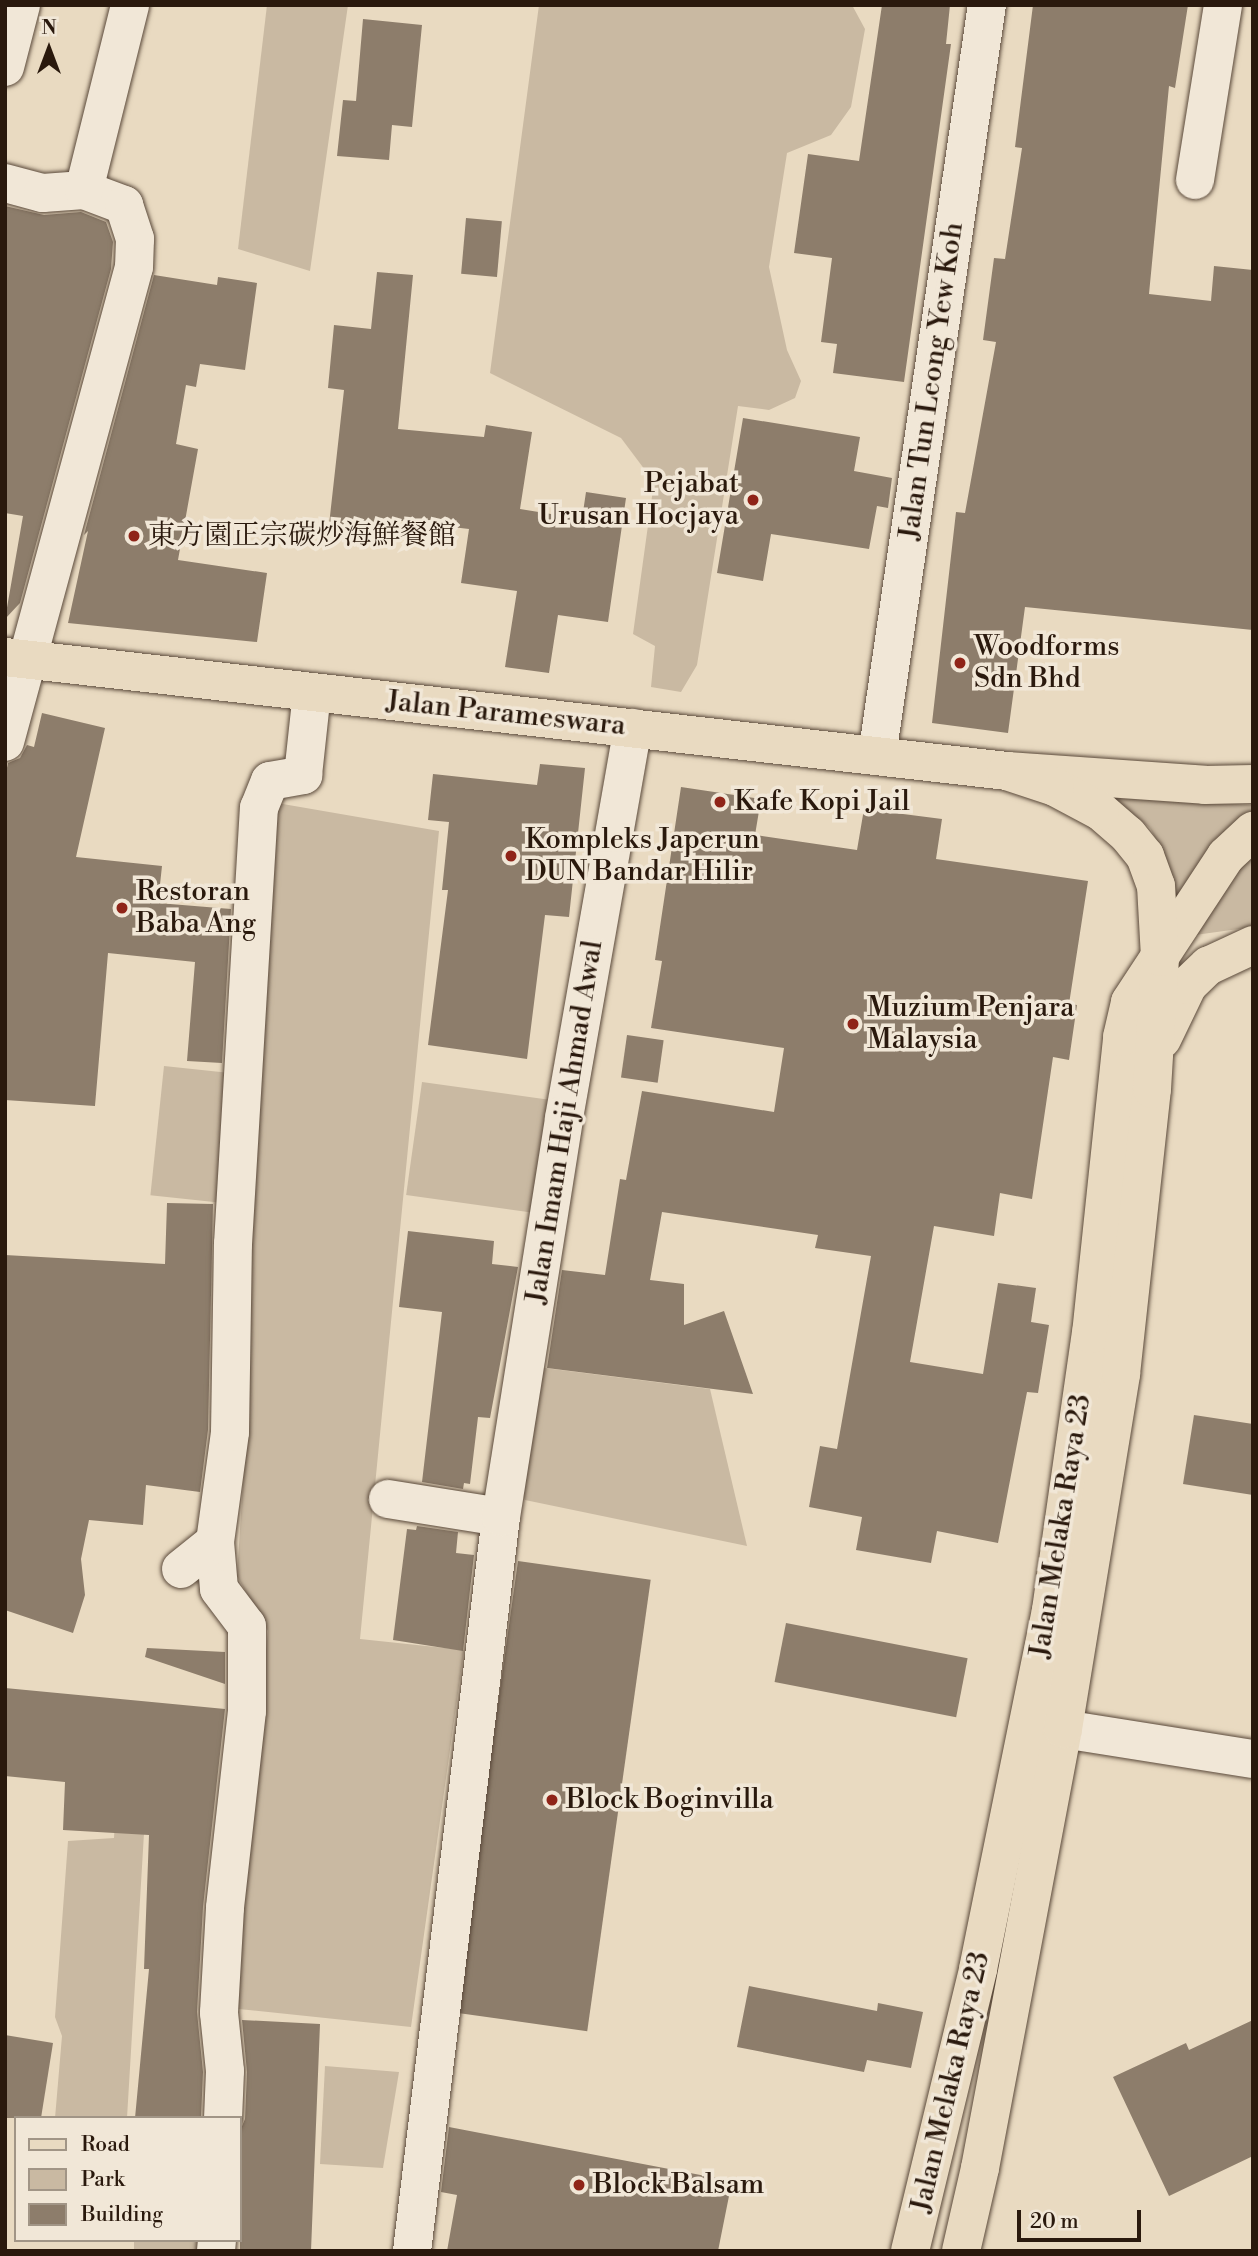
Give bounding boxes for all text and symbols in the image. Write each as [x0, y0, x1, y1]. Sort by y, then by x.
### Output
north arrow [14, 14, 84, 84]
text: N [41, 16, 57, 40]
street label: Jalan Tun Leong Yew Koh [893, 220, 971, 542]
place label: Pejabat Urusan Hocjaya [538, 467, 739, 533]
marker: Pejabat Urusan Hocjaya [745, 492, 761, 508]
place label: 東方園正宗碳炒海鮮餐館 [148, 519, 456, 553]
marker: 東方園正宗碳炒海鮮餐館 [126, 528, 142, 544]
place label: Woodforms Sdn Bhd [974, 630, 1120, 696]
marker: Woodforms Sdn Bhd [952, 655, 968, 671]
street label: Jalan Parameswara [385, 685, 627, 743]
place label: Kafe Kopi Jail [734, 785, 910, 819]
marker: Kafe Kopi Jail [712, 794, 728, 810]
place label: Kompleks Japerun DUN Bandar Hilir [525, 823, 760, 889]
marker: Kompleks Japerun DUN Bandar Hilir [503, 848, 519, 864]
place label: Restoran Baba Ang [136, 875, 256, 941]
marker: Restoran Baba Ang [114, 900, 130, 916]
street label: Jalan Imam Haji Ahmad Awal [520, 938, 610, 1306]
place label: Muzium Penjara Malaysia [867, 991, 1074, 1057]
marker: Muzium Penjara Malaysia [845, 1016, 861, 1032]
street label: Jalan Melaka Raya 23 [1024, 1392, 1098, 1660]
place label: Block Boginvilla [566, 1783, 774, 1817]
marker: Block Boginvilla [544, 1792, 560, 1808]
street label: Jalan Melaka Raya 23 [905, 1948, 997, 2216]
legend [14, 2116, 242, 2242]
text: Road [81, 2132, 130, 2158]
text: Park [81, 2167, 125, 2193]
place label: Block Balsam [593, 2168, 764, 2202]
marker: Block Balsam [571, 2177, 587, 2193]
scale bar [1020, 2196, 1144, 2240]
text: Building [81, 2202, 163, 2228]
text: 20 m [1030, 2209, 1079, 2235]

